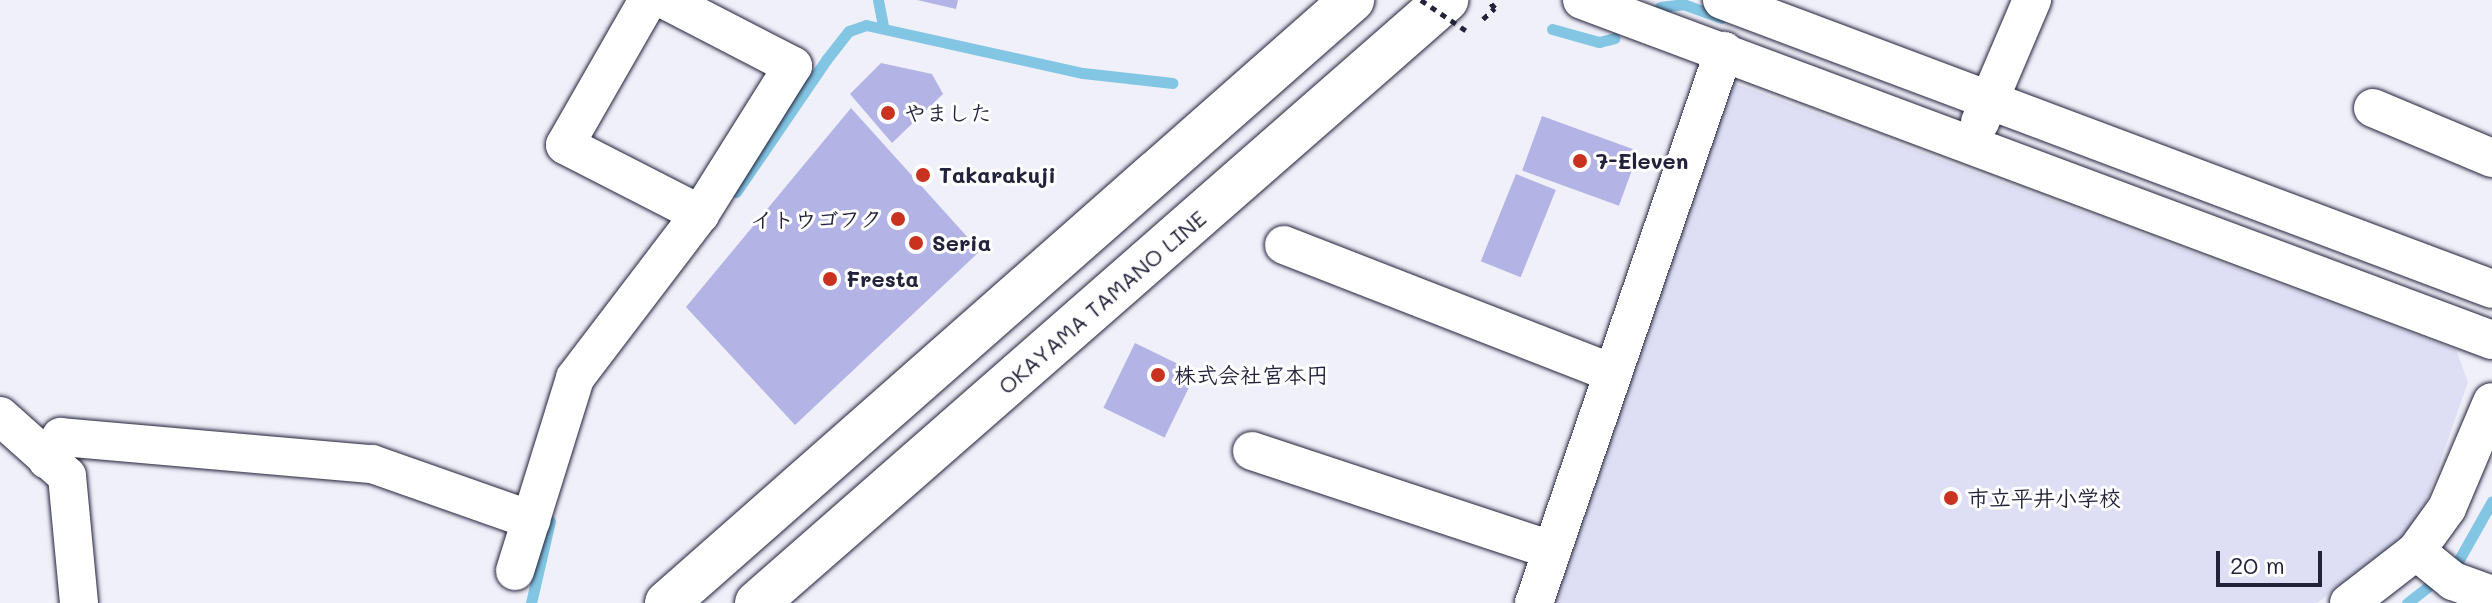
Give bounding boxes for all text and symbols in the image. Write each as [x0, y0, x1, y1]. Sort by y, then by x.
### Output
place label: やました [904, 100, 992, 126]
marker: やました [879, 104, 897, 122]
place label: 7-Eleven [1596, 148, 1688, 174]
marker: 7-Eleven [1571, 152, 1589, 170]
place label: Takarakuji [939, 162, 1056, 188]
marker: Takarakuji [914, 166, 932, 184]
street label: OKAYAMA TAMANO LINE [993, 205, 1211, 399]
place label: イトウゴフク [750, 206, 882, 232]
marker: イトウゴフク [889, 210, 907, 228]
place label: Seria [932, 230, 991, 256]
marker: Seria [907, 234, 925, 252]
place label: Fresta [846, 266, 919, 292]
marker: Fresta [821, 270, 839, 288]
place label: 株式会社宮本円 [1174, 362, 1328, 388]
marker: 株式会社宮本円 [1149, 366, 1167, 384]
place label: 市立平井小学校 [1967, 485, 2121, 511]
marker: 市立平井小学校 [1942, 489, 1960, 507]
scale bar [2220, 535, 2326, 585]
text: 20 m [2230, 549, 2285, 580]

